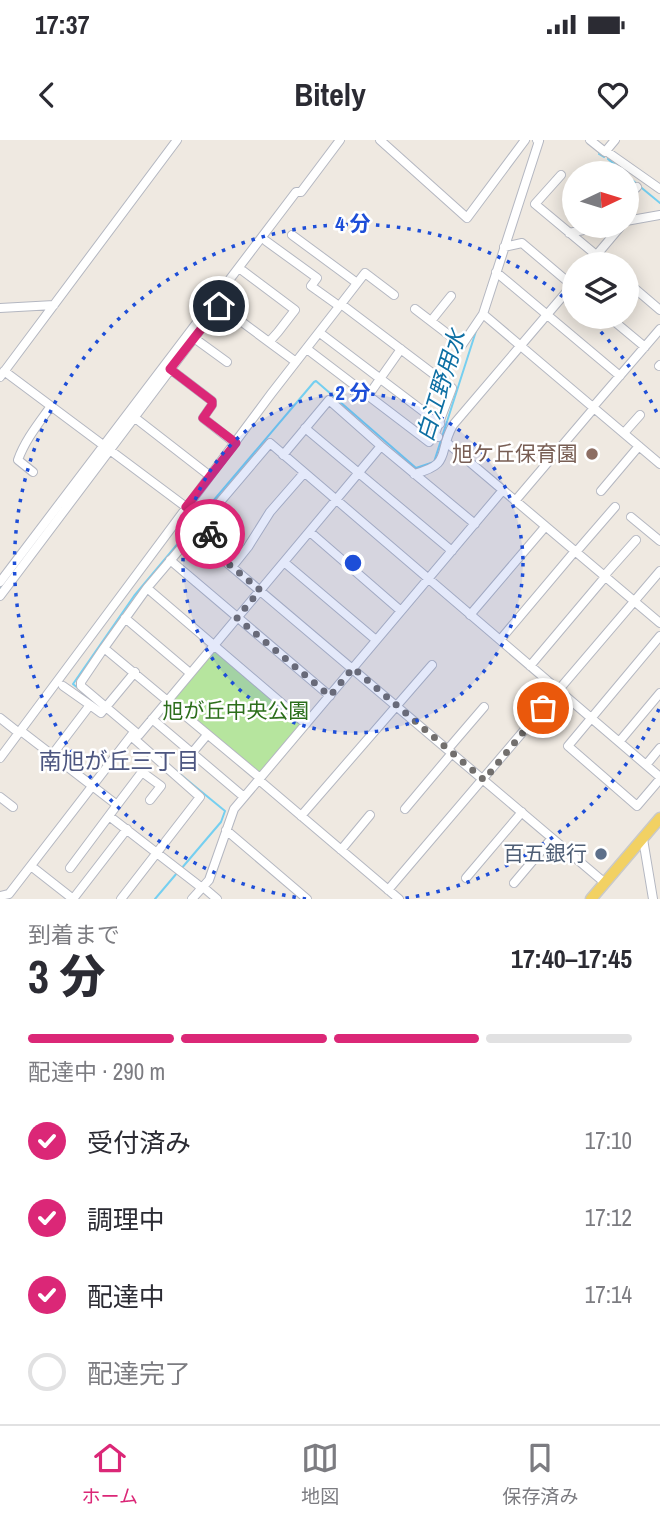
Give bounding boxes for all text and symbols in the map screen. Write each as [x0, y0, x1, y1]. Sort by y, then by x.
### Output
text: 17:37 [35, 7, 90, 42]
text: Bitely [294, 73, 366, 116]
icon: back [28, 76, 66, 114]
icon: heart [594, 76, 632, 114]
north arrow [562, 161, 639, 238]
map controls [562, 161, 639, 329]
text: 4 分 [335, 209, 371, 238]
button: layers [562, 252, 639, 329]
pin [189, 276, 249, 336]
icon: home [200, 287, 238, 325]
water label: 白江野用水 [409, 323, 473, 445]
text: 2 分 [335, 378, 371, 407]
place label: 旭ケ丘保育園 [452, 439, 578, 468]
marker: 旭ケ丘保育園 [584, 446, 600, 462]
courier [175, 499, 245, 569]
icon: bike [191, 515, 229, 553]
centre of rings [341, 551, 365, 575]
pin [513, 678, 573, 738]
icon: bag [524, 689, 562, 727]
park label: 旭が丘中央公園 [163, 696, 310, 725]
district label: 南旭が丘三丁目 [39, 745, 200, 776]
place label: 百五銀行 [503, 839, 587, 868]
marker: 百五銀行 [593, 846, 609, 862]
text: 到着まで [28, 919, 120, 950]
text: 17:40–17:45 [511, 941, 632, 976]
text: 3 分 [28, 945, 105, 1007]
text: 配達中 · 290 m [28, 1056, 165, 1087]
icon: check [28, 1122, 66, 1160]
text: 受付済み [87, 1125, 191, 1160]
text: 17:10 [585, 1125, 632, 1156]
icon: check [28, 1199, 66, 1237]
text: 調理中 [87, 1202, 165, 1237]
text: 17:12 [585, 1202, 632, 1233]
icon: check [28, 1276, 66, 1314]
text: 配達中 [87, 1279, 165, 1314]
text: 17:14 [585, 1279, 632, 1310]
text: 配達完了 [87, 1356, 191, 1391]
tab: ホーム [82, 1439, 138, 1509]
tab: 地図 [301, 1439, 339, 1509]
tab: 保存済み [502, 1439, 578, 1509]

